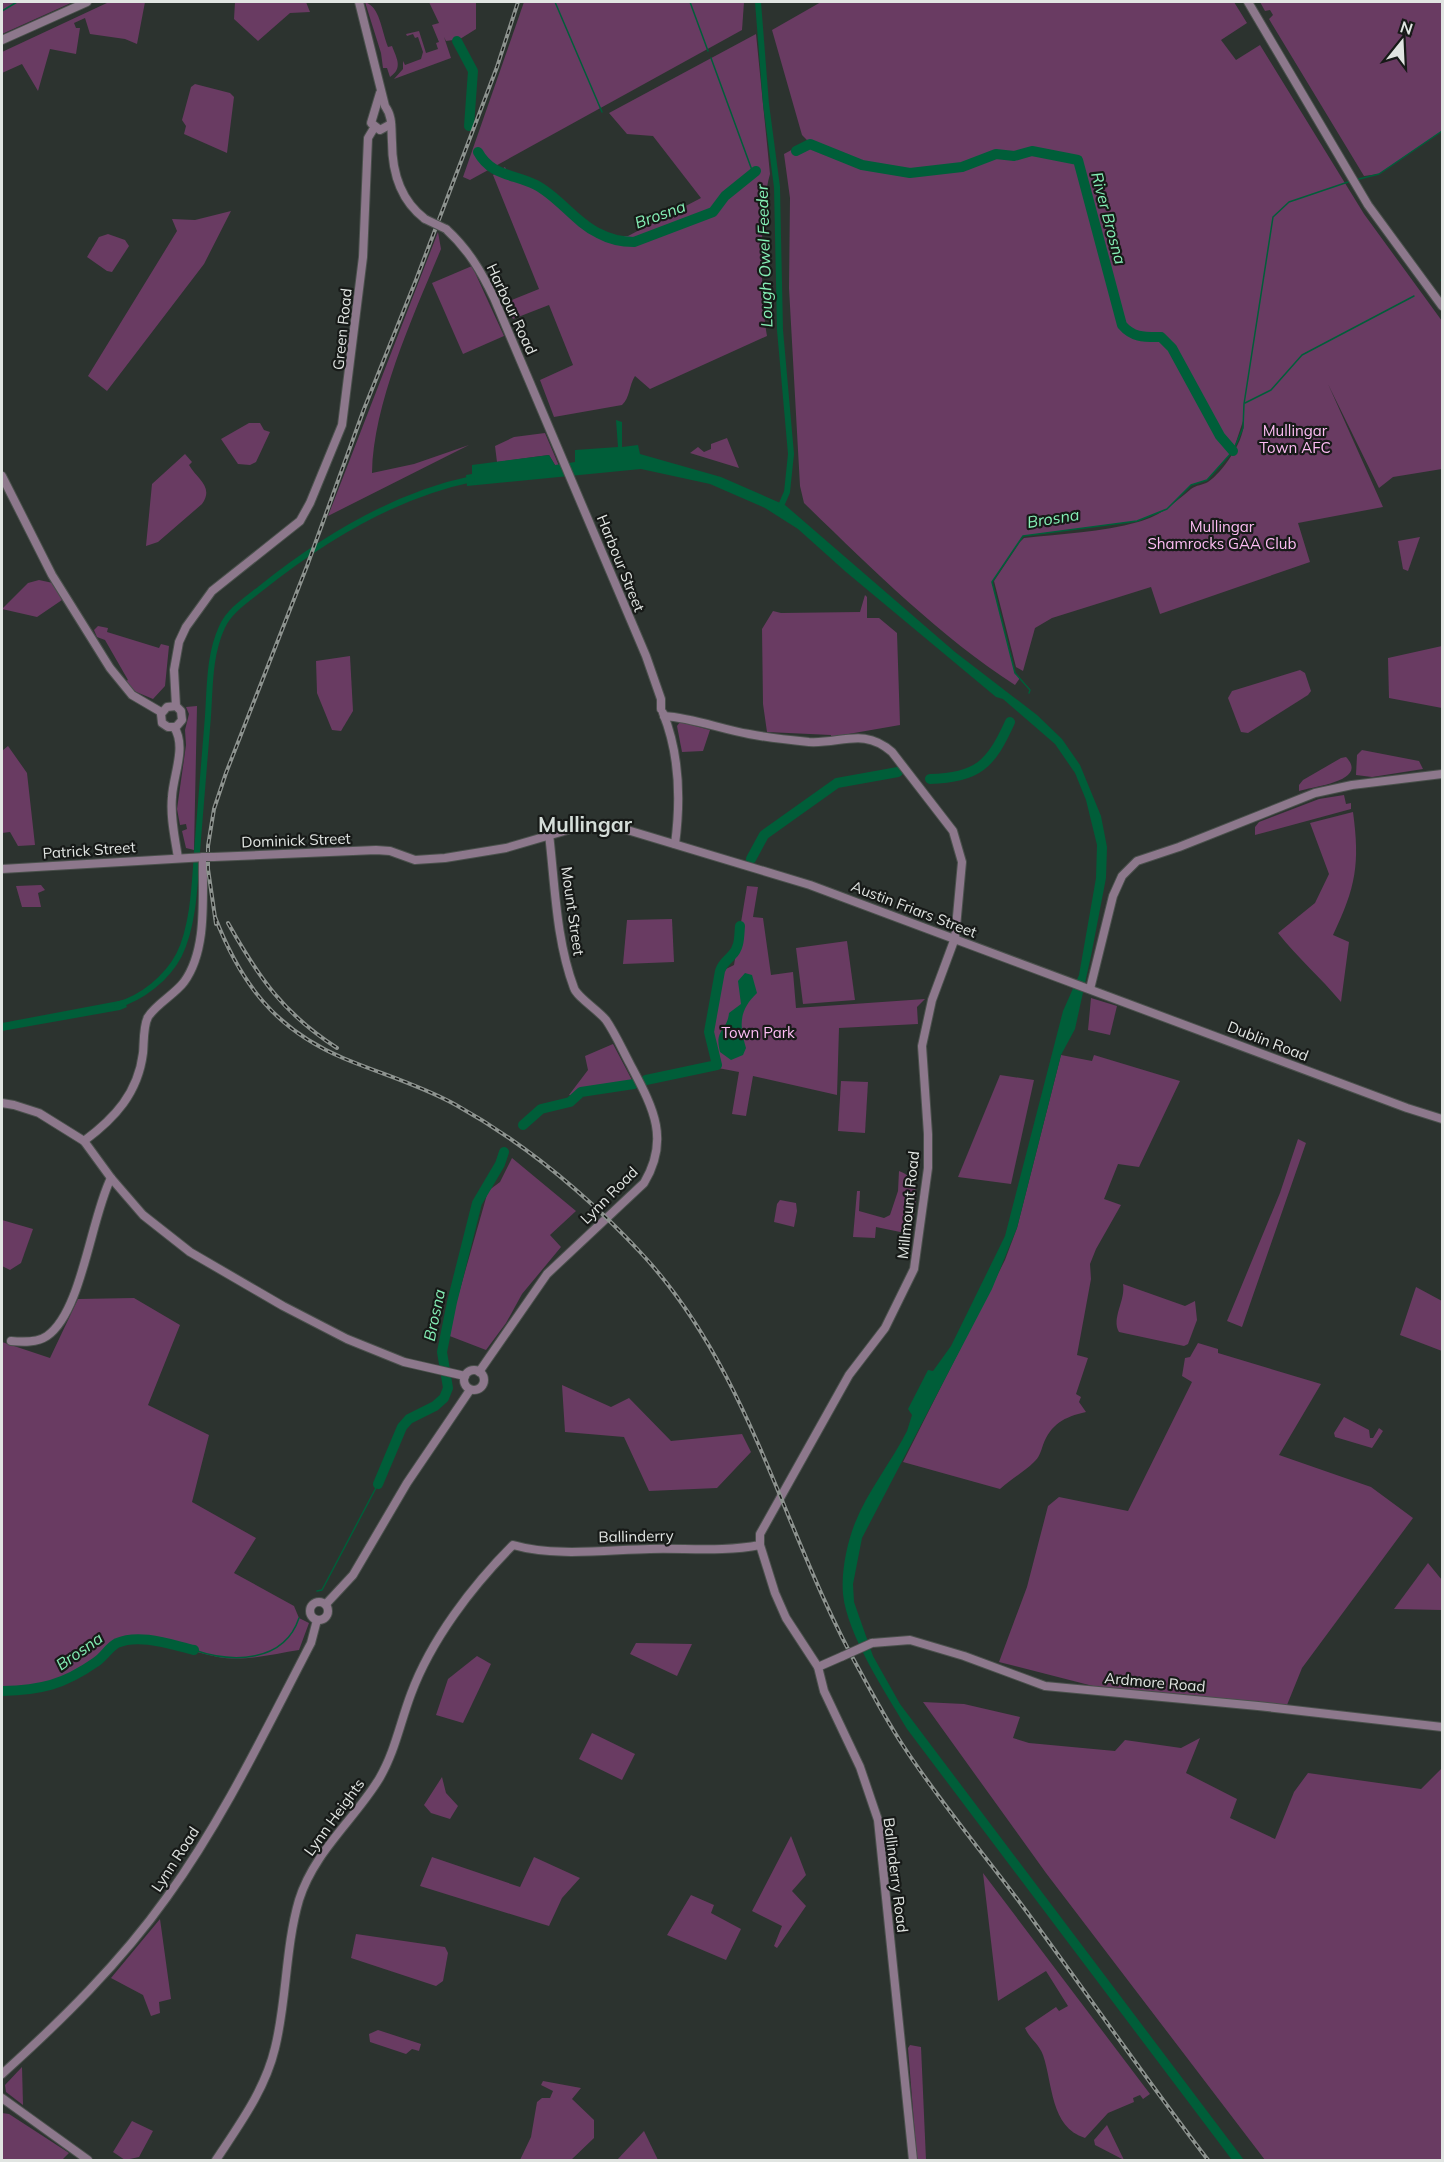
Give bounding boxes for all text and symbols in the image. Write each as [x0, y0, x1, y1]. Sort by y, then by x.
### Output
north arrow [1372, 12, 1432, 72]
text: N [1398, 16, 1415, 39]
water label: River Brosna [1087, 170, 1131, 267]
water label: Lough Owel Feeder [751, 183, 776, 328]
water label: Brosna [632, 195, 689, 232]
street label: Harbour Road [483, 260, 541, 358]
street label: Green Road [328, 287, 356, 371]
park label: Mullingar Town AFC [1259, 421, 1331, 457]
water label: Brosna [1025, 504, 1081, 532]
street label: Harbour Street [593, 512, 649, 614]
park label: Mullingar Shamrocks GAA Club [1147, 517, 1297, 553]
district label: Mullingar [538, 811, 633, 837]
street label: Dominick Street [241, 829, 351, 851]
street label: Patrick Street [42, 837, 136, 863]
street label: Mount Street [557, 865, 589, 957]
street label: Austin Friars Street [848, 876, 980, 942]
street label: Dublin Road [1225, 1017, 1311, 1065]
park label: Town Park [721, 1023, 795, 1042]
street label: Millmount Road [893, 1150, 923, 1260]
street label: Lynn Road [576, 1162, 642, 1228]
water label: Brosna [419, 1287, 449, 1343]
street label: Ballinderry [598, 1526, 674, 1546]
water label: Brosna [52, 1627, 107, 1674]
street label: Ardmore Road [1104, 1668, 1206, 1696]
street label: Lynn Heights [300, 1775, 368, 1859]
street label: Ballinderry Road [880, 1816, 912, 1934]
street label: Lynn Road [147, 1823, 203, 1895]

